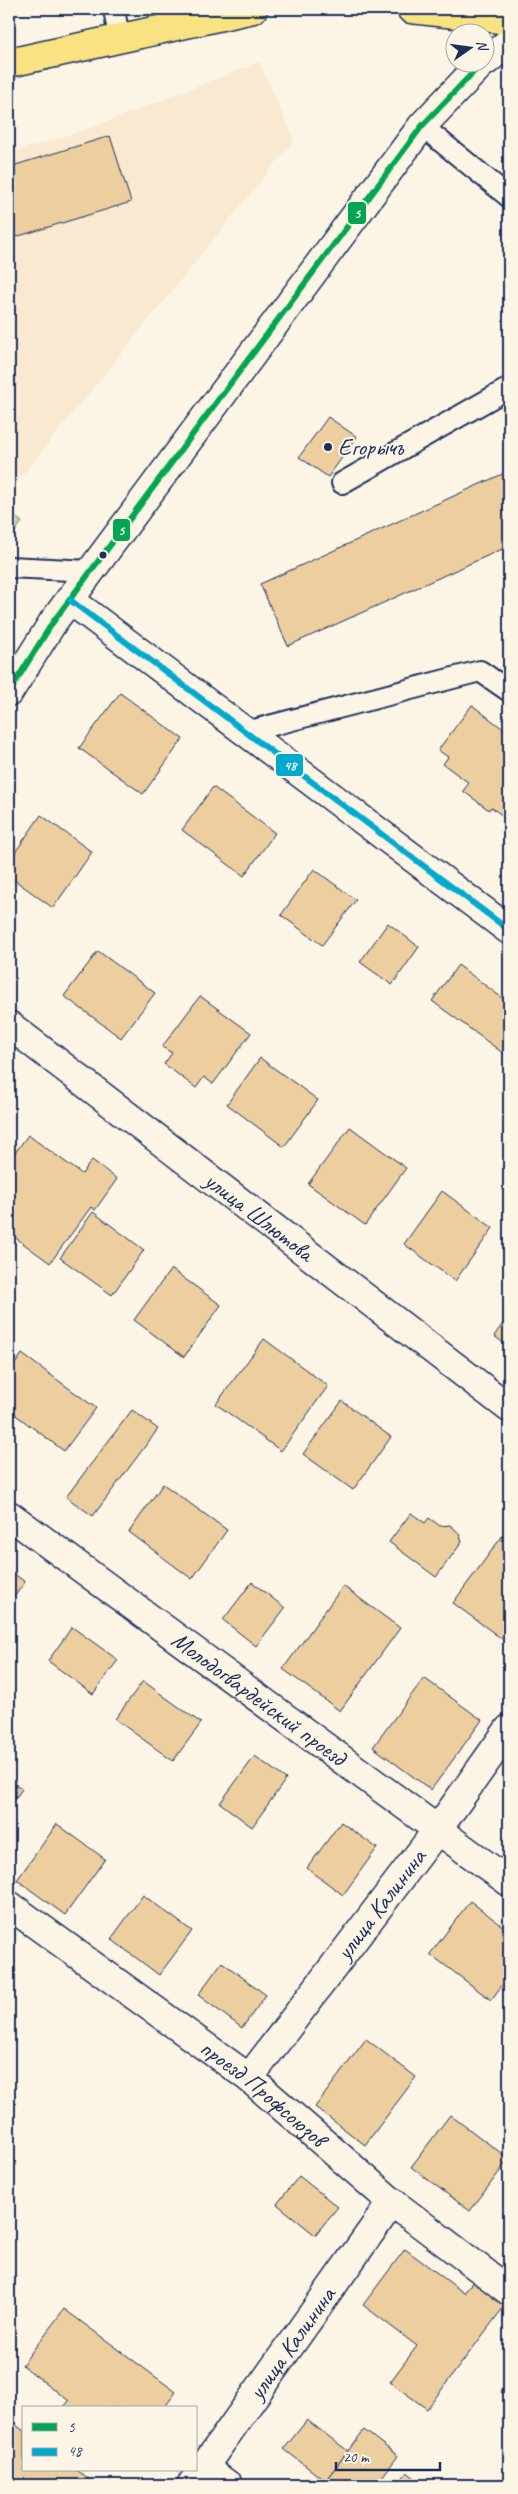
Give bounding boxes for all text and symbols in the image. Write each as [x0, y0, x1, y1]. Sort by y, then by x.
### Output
north arrow [446, 22, 496, 72]
text: N [473, 39, 492, 53]
line badge: 5 [347, 201, 367, 225]
text: 5 [354, 205, 362, 222]
place label: Егорычъ [338, 432, 405, 462]
marker: Егорычъ [322, 441, 334, 453]
line badge: 5 [112, 518, 131, 542]
text: 5 [118, 522, 126, 539]
unlabelled marker [98, 550, 108, 560]
line badge: 48 [275, 753, 304, 777]
text: 48 [284, 757, 298, 774]
street label: улица Шлютова [197, 1164, 321, 1269]
street label: Молодогвардейский проезд [166, 1625, 354, 1774]
street label: улица Калинина [328, 1842, 433, 1967]
street label: проезд Профсоюзов [194, 2033, 336, 2156]
street label: улица Калинина [240, 2280, 343, 2407]
legend [22, 2406, 198, 2472]
text: 5 [68, 2418, 76, 2437]
scale bar [336, 2439, 439, 2471]
text: 48 [68, 2442, 83, 2461]
text: 20 m [343, 2448, 370, 2467]

